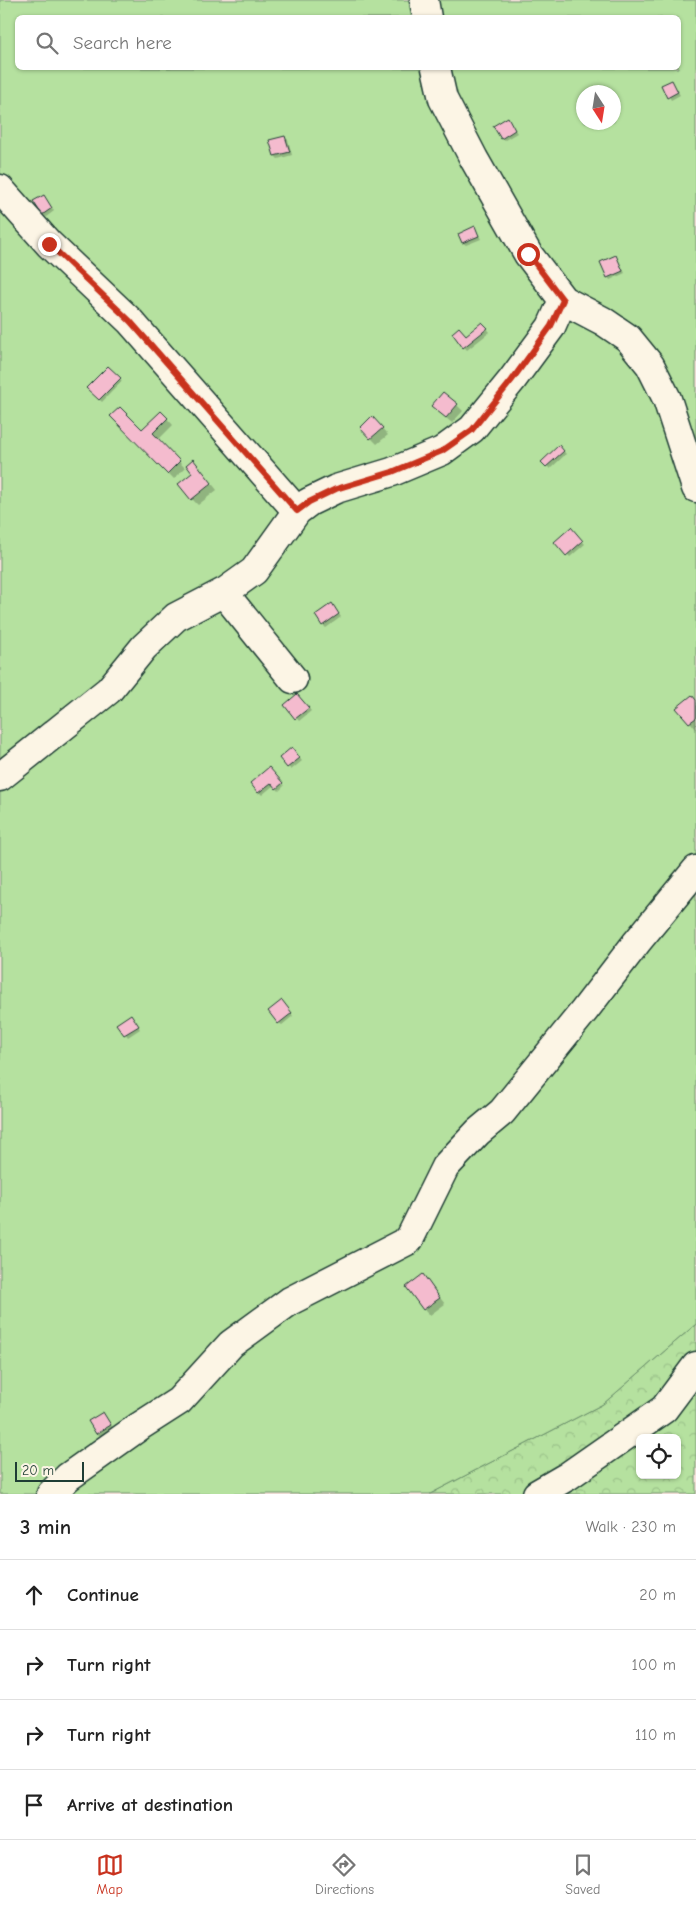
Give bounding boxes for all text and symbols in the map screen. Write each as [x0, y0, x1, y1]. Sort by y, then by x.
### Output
search box [15, 15, 681, 70]
icon: search [33, 29, 61, 57]
text: Search here [73, 32, 172, 54]
north arrow [576, 85, 621, 130]
route end [38, 233, 61, 256]
route start [517, 243, 540, 266]
map controls [636, 1434, 681, 1479]
button: locate [636, 1434, 681, 1479]
scale bar [15, 1459, 84, 1482]
text: 20 m [22, 1462, 54, 1479]
text: 3 min [20, 1515, 71, 1539]
text: Walk · 230 m [585, 1518, 676, 1536]
icon: ahead [20, 1581, 48, 1609]
text: Continue [67, 1584, 139, 1606]
text: 20 m [639, 1586, 676, 1604]
icon: right [20, 1651, 48, 1679]
text: Turn right [67, 1654, 151, 1676]
text: 100 m [632, 1656, 676, 1674]
icon: right [20, 1721, 48, 1749]
text: Turn right [67, 1724, 151, 1746]
text: 110 m [635, 1726, 676, 1744]
icon: arrive [20, 1791, 48, 1819]
text: Arrive at destination [67, 1794, 233, 1816]
tab: Map [96, 1851, 124, 1898]
tab: Directions [315, 1851, 374, 1898]
tab: Saved [565, 1851, 600, 1898]

